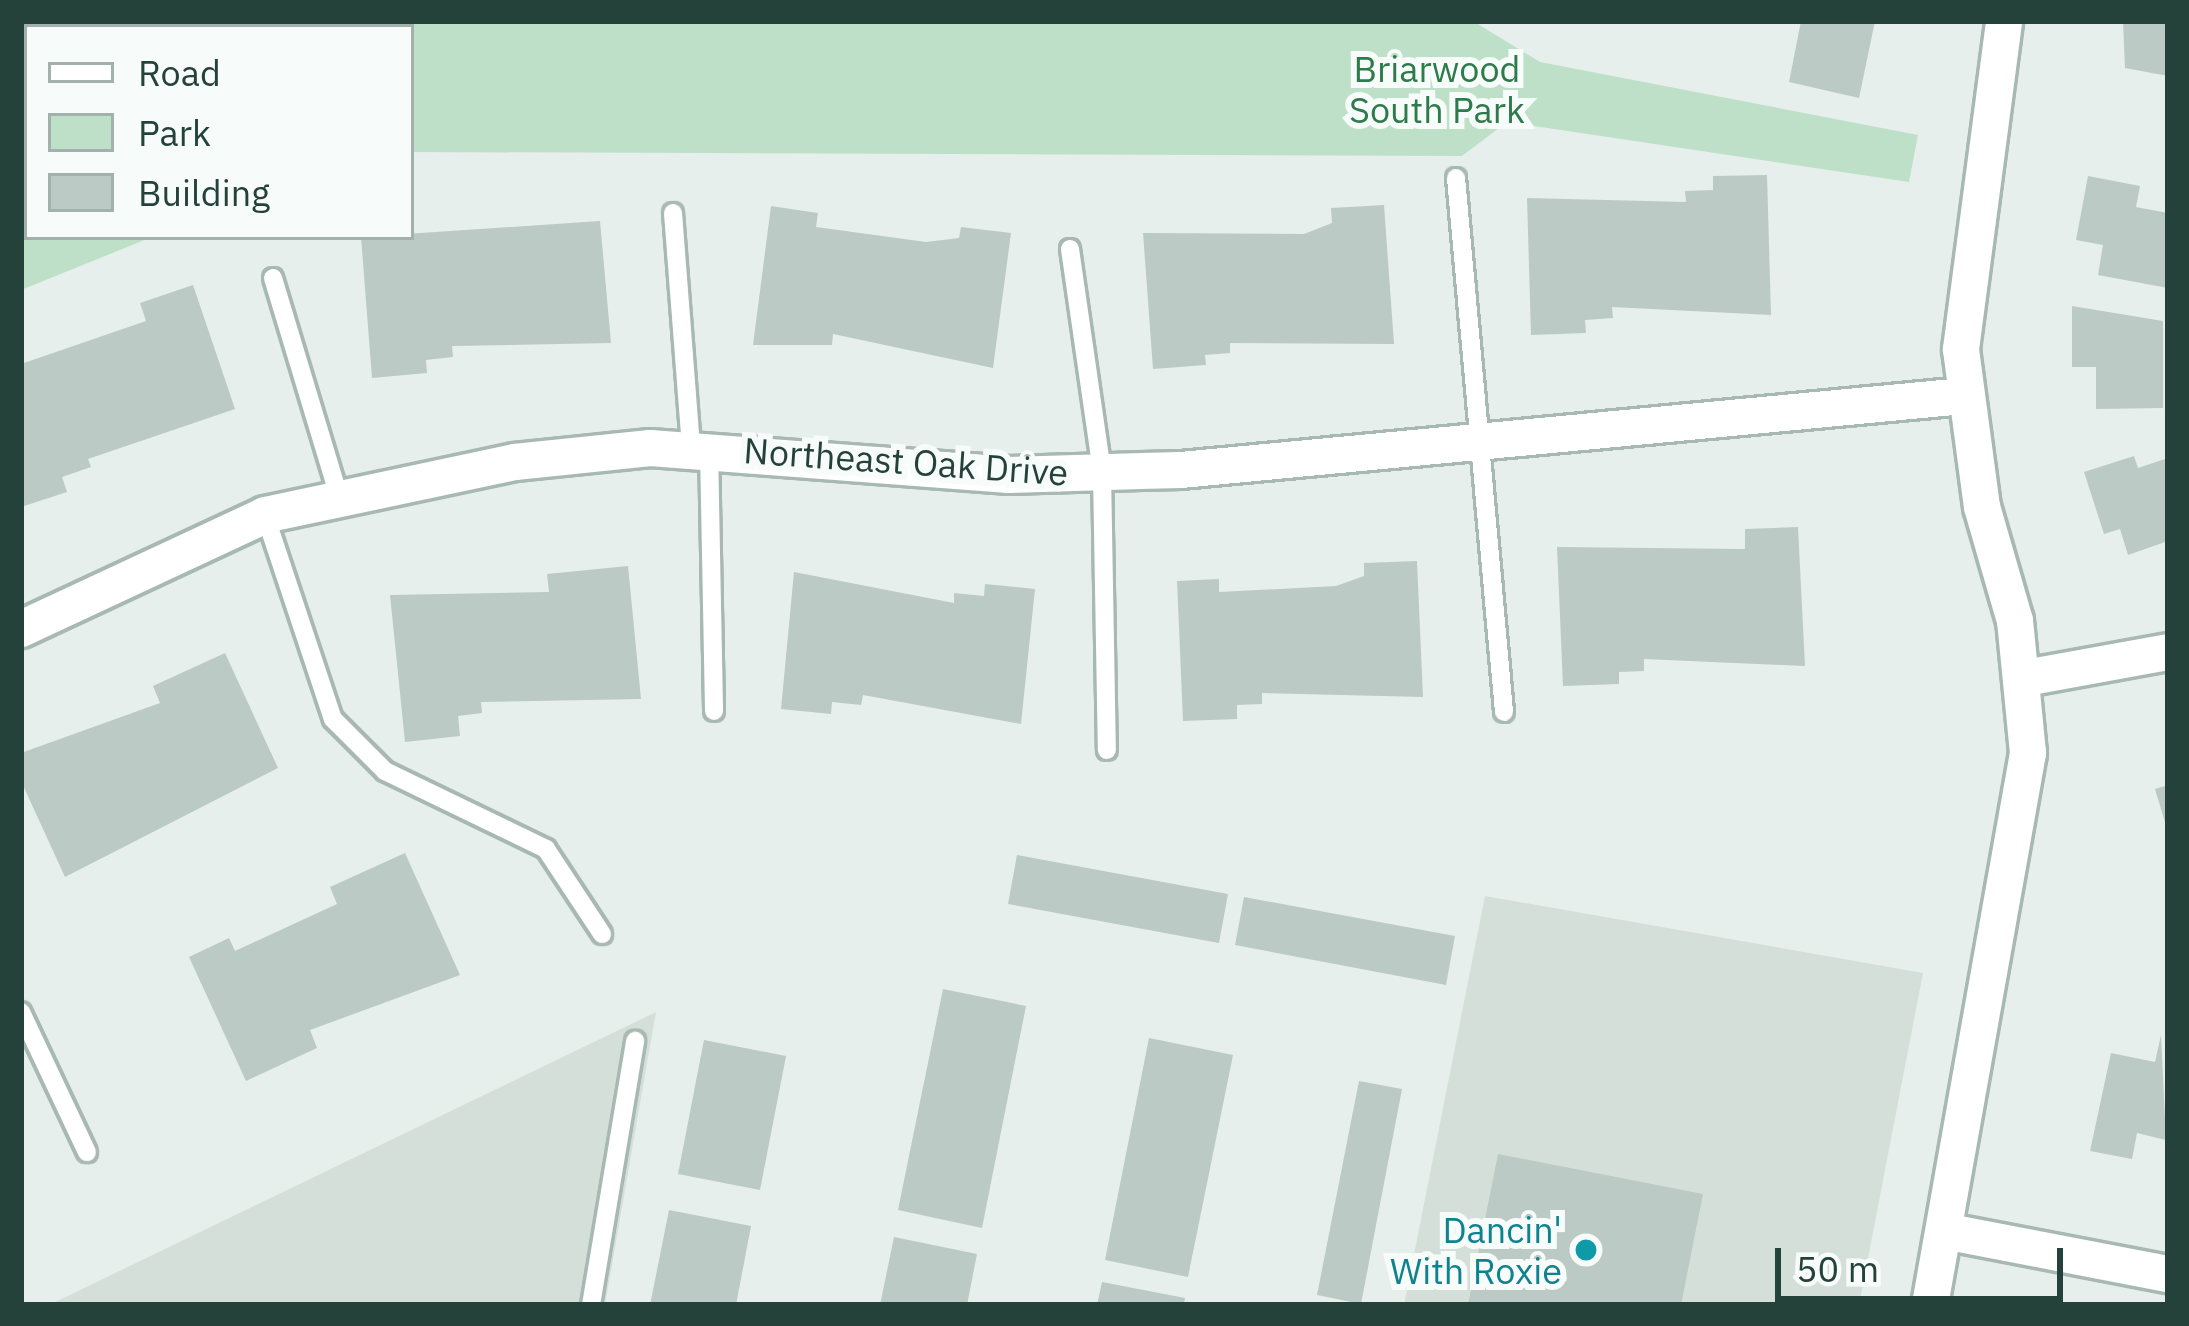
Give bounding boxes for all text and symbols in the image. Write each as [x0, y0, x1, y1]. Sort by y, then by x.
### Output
legend [24, 24, 414, 240]
park label: Briarwood South Park [1349, 46, 1525, 131]
text: Road [138, 49, 221, 96]
text: Park [138, 109, 211, 156]
text: Building [138, 169, 270, 216]
street label: Northeast Oak Drive [742, 428, 1070, 494]
place label: Dancin' With Roxie [1390, 1207, 1562, 1292]
scale bar [1781, 1224, 2069, 1298]
marker: Dancin' With Roxie [1573, 1237, 1599, 1263]
text: 50 m [1796, 1245, 1879, 1292]

